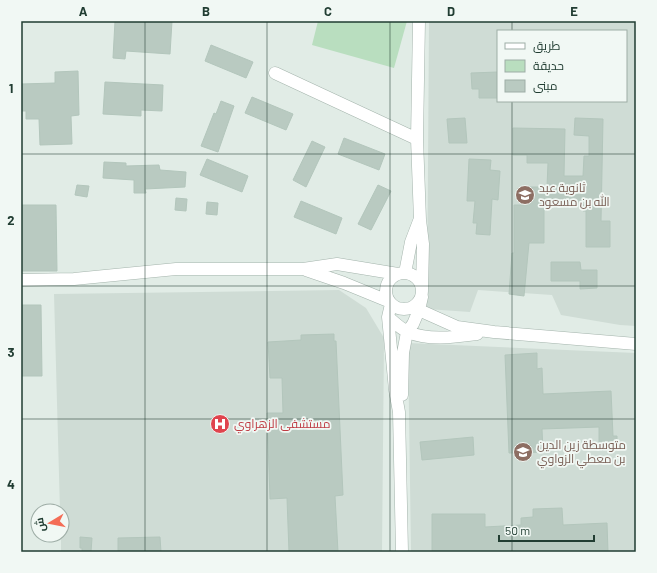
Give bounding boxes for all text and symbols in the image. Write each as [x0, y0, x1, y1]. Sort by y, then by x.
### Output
text: A [79, 3, 88, 19]
text: B [202, 3, 210, 19]
text: C [324, 3, 332, 19]
text: D [447, 3, 455, 19]
text: E [570, 3, 578, 19]
legend [497, 30, 627, 102]
text: طريق [533, 38, 561, 53]
text: حديقة [533, 58, 564, 73]
text: مبنى [533, 78, 558, 93]
text: 1 [9, 80, 13, 96]
place label: ثانوية عبد الله بن مسعود [539, 180, 610, 209]
school or university icon: ثانوية عبد الله بن مسعود [514, 184, 536, 206]
text: 2 [7, 212, 15, 228]
text: 3 [7, 344, 15, 360]
hospital icon: مستشفى الزهراوي [209, 413, 231, 435]
place label: مستشفى الزهراوي [234, 416, 330, 434]
place label: متوسطة زين الدين بن معطي الزواوي [537, 437, 626, 469]
school or university icon: متوسطة زين الدين بن معطي الزواوي [512, 441, 534, 463]
text: 4 [7, 476, 15, 492]
north arrow [30, 503, 70, 543]
text: ش [32, 517, 48, 533]
scale bar [499, 517, 594, 543]
text: 50 m [505, 523, 530, 537]

